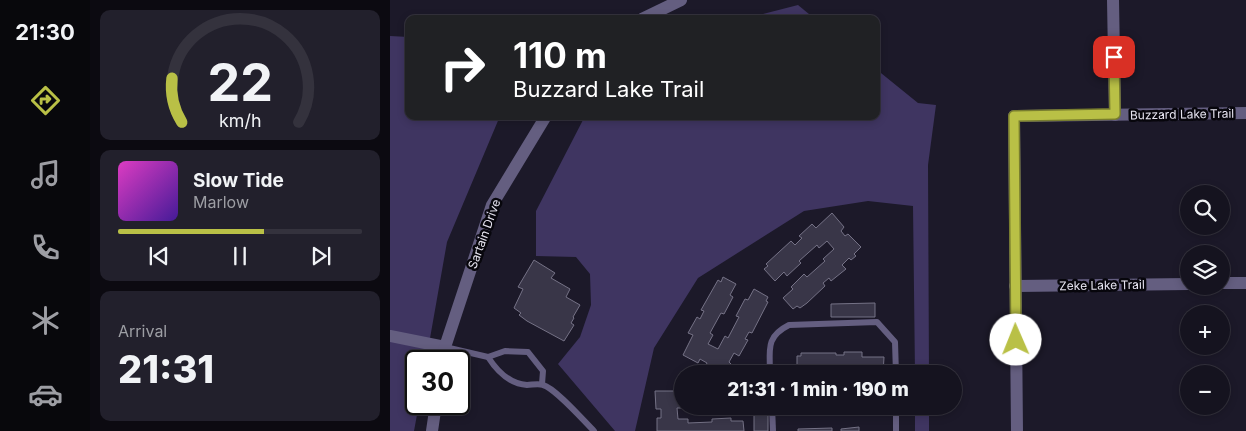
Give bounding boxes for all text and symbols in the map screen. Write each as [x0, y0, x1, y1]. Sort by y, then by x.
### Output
text: 21:30 [15, 19, 75, 45]
text: 110 m [513, 34, 607, 76]
icon: right [430, 35, 495, 100]
pin [1093, 36, 1135, 78]
icon: arrive [1100, 43, 1128, 71]
text: 22 [207, 51, 273, 114]
text: Buzzard Lake Trail [513, 76, 704, 102]
icon: directions [28, 83, 63, 118]
street label: Buzzard Lake Trail [1130, 106, 1234, 122]
text: km/h [219, 110, 261, 131]
icon: music [28, 157, 63, 192]
text: Slow Tide [193, 169, 284, 192]
map controls [1180, 185, 1230, 415]
button: search [1180, 185, 1230, 235]
text: Marlow [193, 192, 249, 212]
street label: Sartain Drive [464, 197, 504, 271]
icon: phone [28, 230, 63, 265]
icon: previous [145, 242, 173, 270]
icon: pause [226, 242, 254, 270]
icon: next [307, 242, 335, 270]
button: layers [1180, 245, 1230, 295]
street label: Zeke Lake Trail [1059, 277, 1145, 293]
icon: climate [28, 303, 63, 338]
button: + [1180, 305, 1230, 355]
position arrow [989, 313, 1041, 365]
text: Arrival [118, 321, 167, 341]
text: 21:31 [118, 346, 214, 392]
speed limit sign: 30 [405, 350, 470, 415]
button: − [1180, 365, 1230, 415]
icon: car [28, 377, 63, 412]
text: 21:31 · 1 min · 190 m [727, 378, 909, 401]

